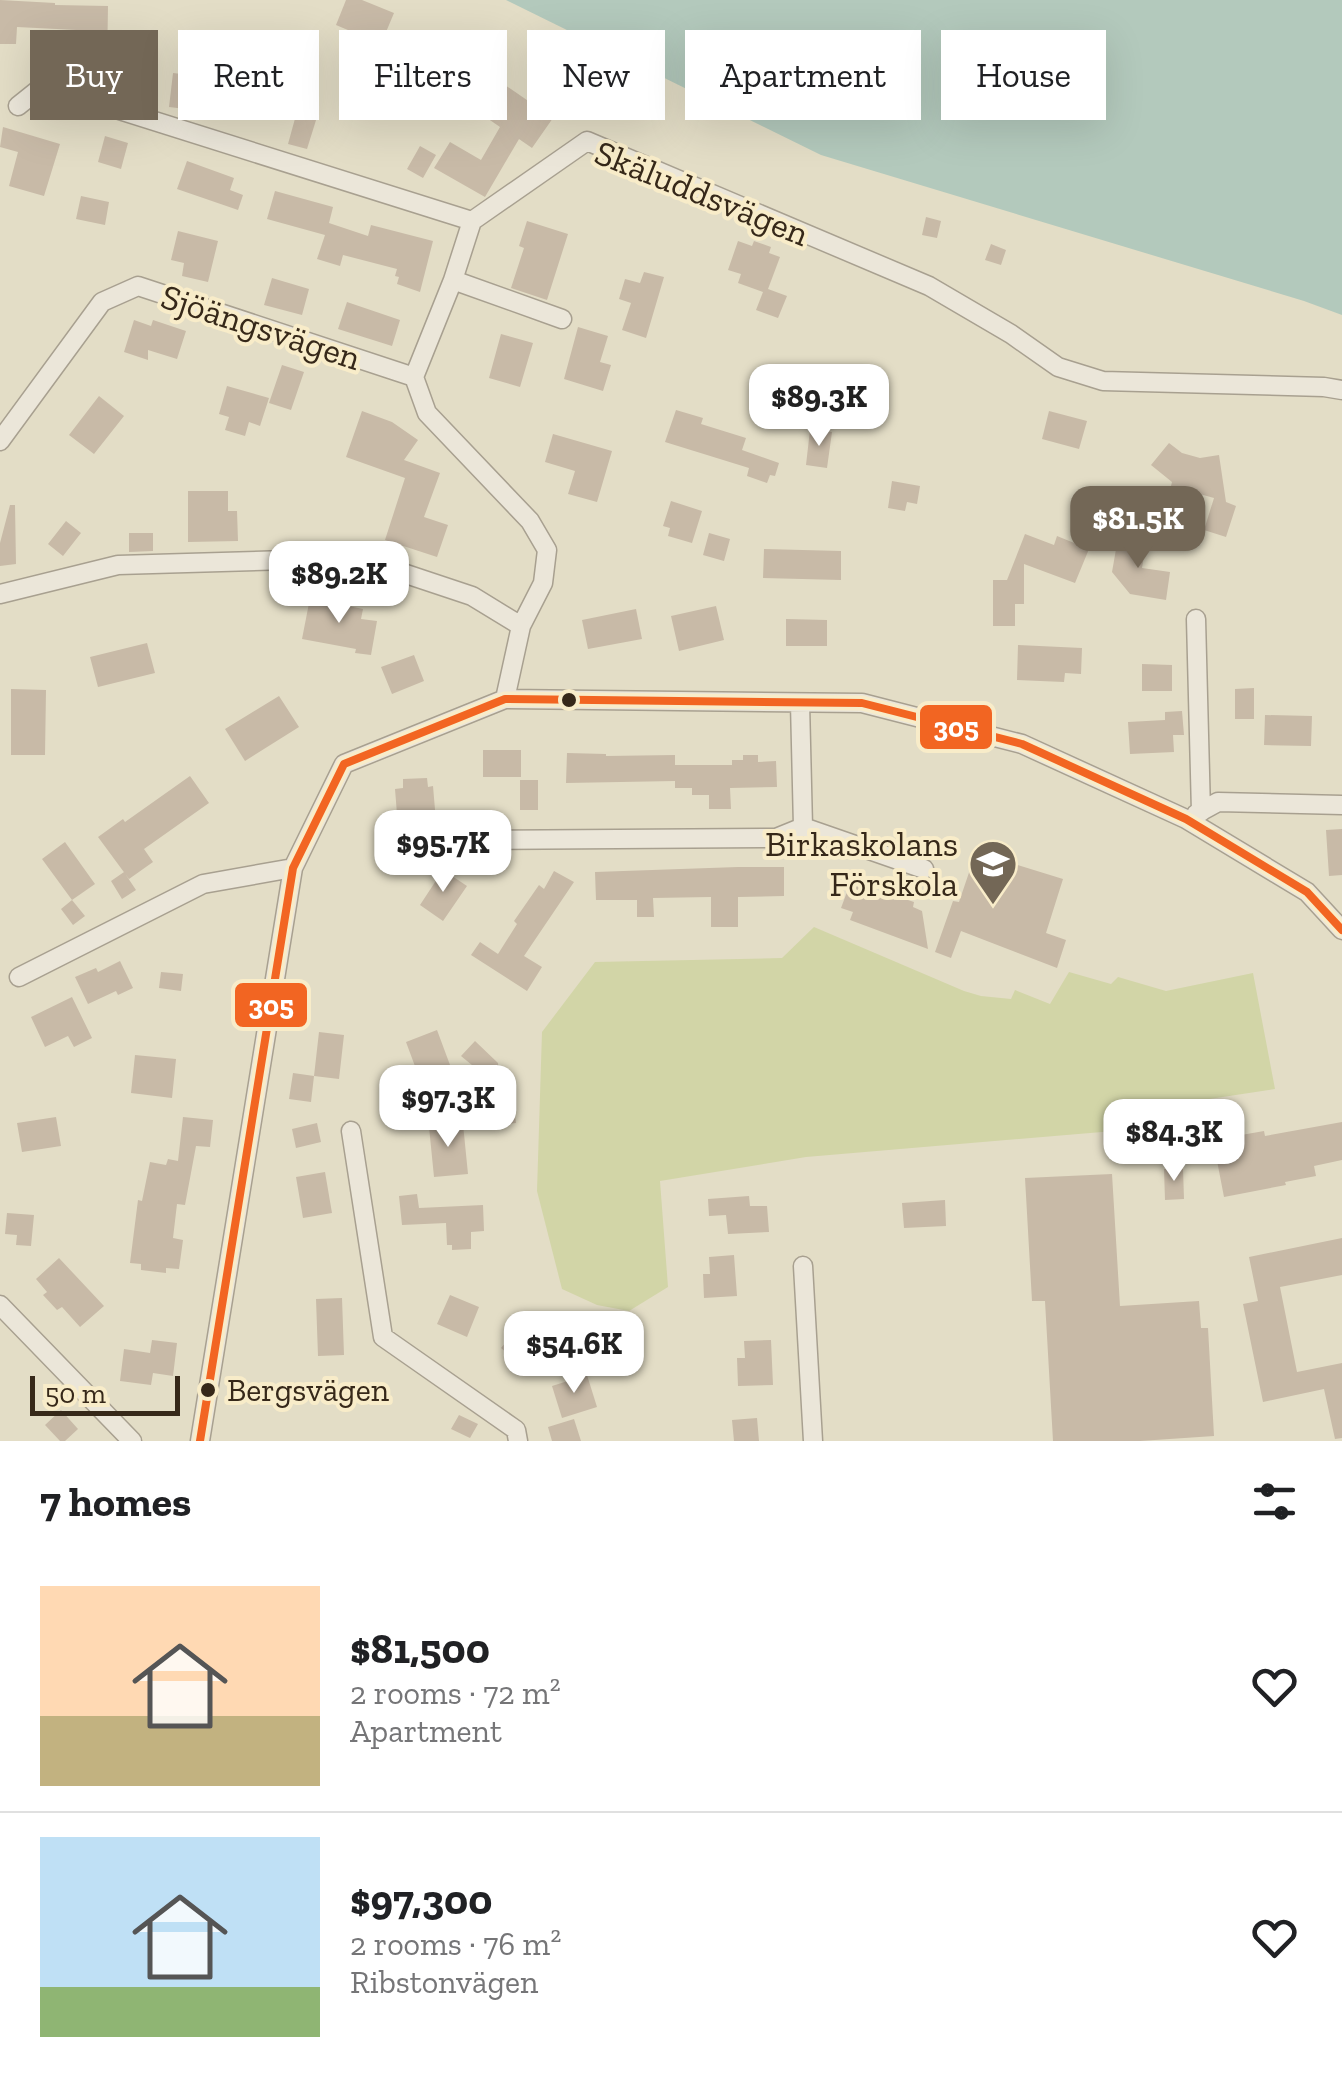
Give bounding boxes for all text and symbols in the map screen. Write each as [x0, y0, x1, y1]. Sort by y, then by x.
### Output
chip: Buy [30, 30, 158, 120]
chip: Rent [178, 30, 319, 120]
chip: Filters [339, 30, 507, 120]
chip: New [527, 30, 665, 120]
chip: Apartment [685, 30, 921, 120]
chip: House [941, 30, 1106, 120]
street label: Skäluddsvägen [589, 131, 815, 255]
street label: Sjöängsvägen [156, 275, 366, 379]
pin: $89.3K [738, 364, 900, 449]
text: $89.3K [771, 377, 867, 415]
pin: $81.5K [1057, 486, 1219, 571]
text: $81.5K [1092, 499, 1184, 537]
pin: $89.2K [258, 541, 420, 626]
text: $89.2K [291, 554, 387, 592]
unlabelled marker [559, 690, 579, 710]
line badge: 305 [918, 703, 994, 751]
text: 305 [933, 711, 979, 744]
pin: $95.7K [362, 810, 524, 895]
text: $95.7K [396, 823, 490, 861]
place label: Birkaskolans Förskola [765, 823, 958, 905]
school or university icon: Birkaskolans Förskola [967, 838, 1019, 906]
line badge: 305 [233, 981, 309, 1029]
text: 305 [248, 989, 294, 1022]
pin: $97.3K [367, 1065, 529, 1150]
text: $97.3K [401, 1078, 495, 1116]
pin: $84.3K [1093, 1099, 1255, 1184]
text: $84.3K [1125, 1112, 1223, 1150]
pin: $54.6K [493, 1311, 655, 1396]
text: $54.6K [526, 1324, 622, 1362]
scale bar [30, 1371, 180, 1416]
place label: Bergsvägen [227, 1371, 390, 1409]
text: 50 m [45, 1377, 106, 1410]
marker: Bergsvägen [198, 1380, 218, 1400]
icon: filters [1247, 1474, 1302, 1529]
text: 7 homes [40, 1476, 191, 1527]
text: $81,500 [350, 1623, 490, 1674]
icon: home [120, 1626, 240, 1746]
icon: heart [1247, 1659, 1302, 1714]
text: 2 rooms · 72 m² [350, 1674, 561, 1712]
text: Apartment [350, 1712, 502, 1750]
text: $97,300 [350, 1874, 492, 1925]
icon: home [120, 1877, 240, 1997]
icon: heart [1247, 1910, 1302, 1965]
text: 2 rooms · 76 m² [350, 1925, 561, 1963]
text: Ribstonvägen [350, 1963, 538, 2001]

